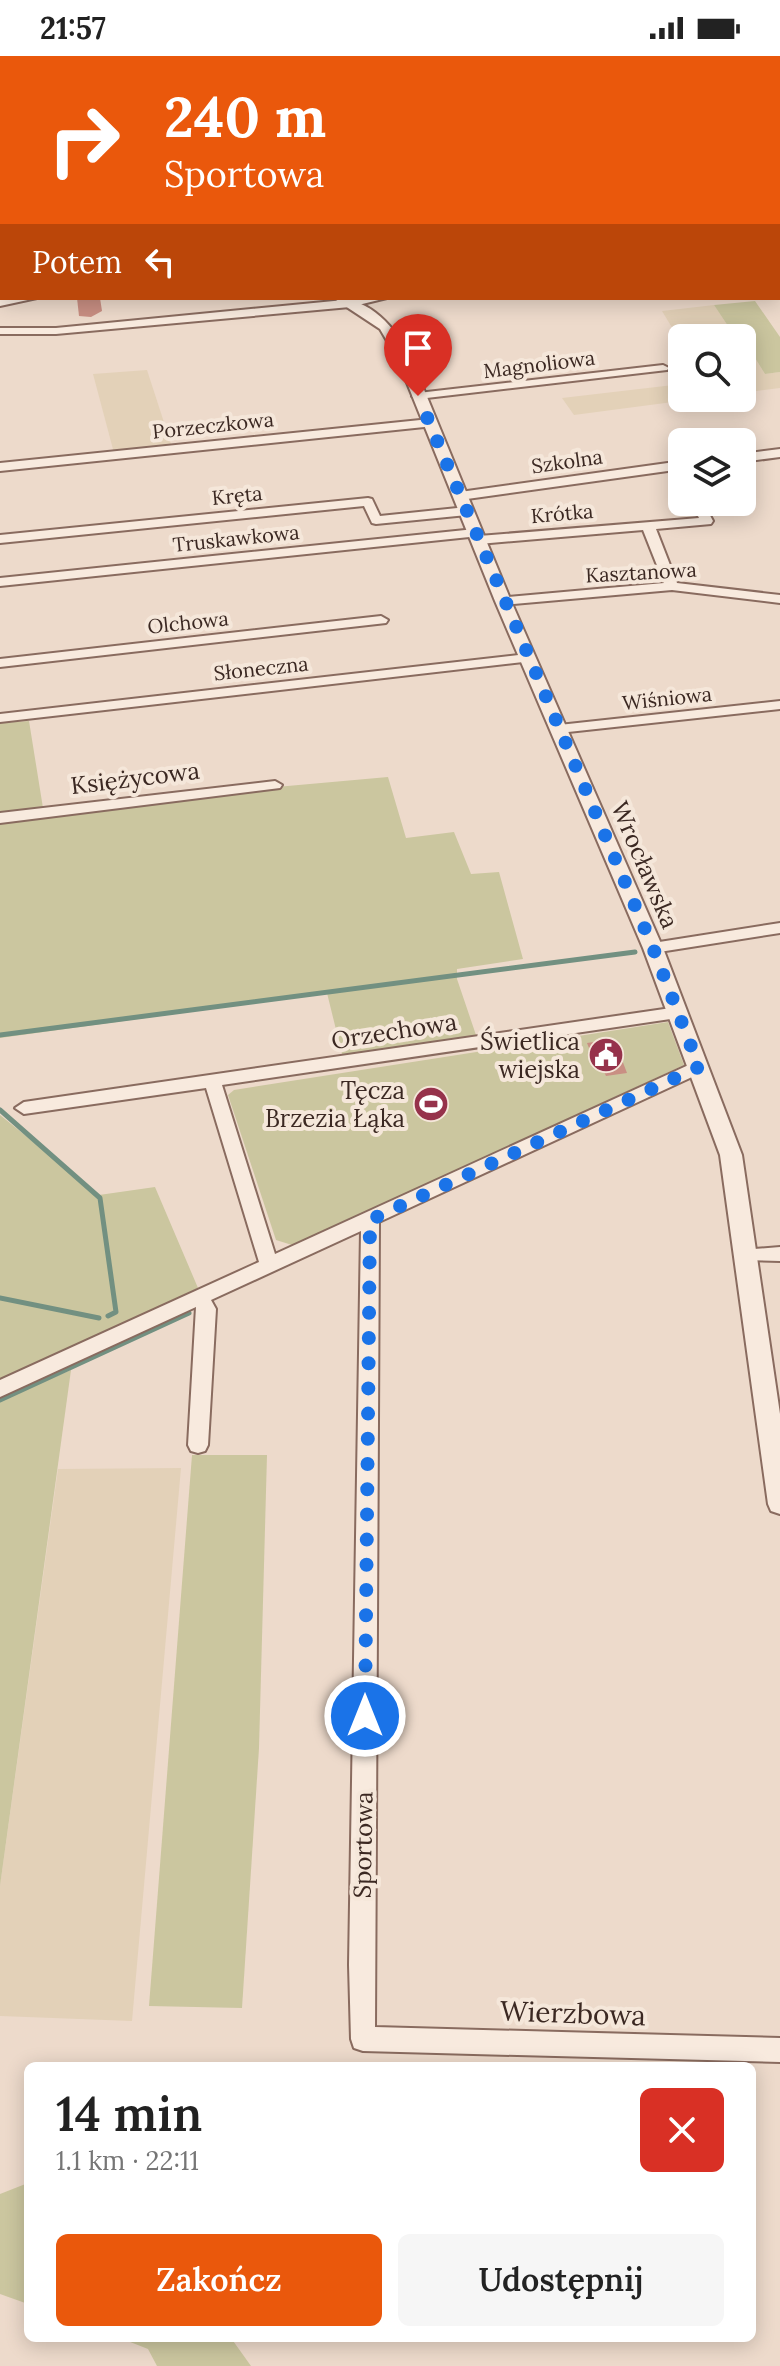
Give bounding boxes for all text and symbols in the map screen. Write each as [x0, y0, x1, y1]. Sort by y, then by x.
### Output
text: 21:57 [40, 9, 106, 47]
text: 240 m [164, 81, 326, 152]
icon: right [32, 88, 136, 192]
text: Sportowa [164, 151, 324, 197]
icon: left [138, 240, 182, 284]
text: Potem [32, 243, 122, 281]
pin [384, 314, 452, 396]
map controls [668, 324, 756, 516]
button: search [668, 324, 756, 412]
icon: arrive [396, 326, 440, 370]
street label: Magnoliowa [482, 345, 596, 383]
street label: Porzeczkowa [151, 406, 275, 444]
button: layers [668, 428, 756, 516]
street label: Szkolna [530, 444, 604, 478]
street label: Kręta [210, 480, 264, 510]
street label: Krótka [530, 498, 594, 528]
street label: Truskawkowa [171, 519, 301, 557]
street label: Kasztanowa [585, 557, 697, 587]
street label: Olchowa [146, 605, 230, 639]
street label: Słoneczna [212, 651, 310, 685]
street label: Wiśniowa [621, 681, 713, 715]
street label: Księżycowa [69, 755, 201, 801]
street label: Wrocławska [604, 797, 686, 933]
street label: Orzechowa [329, 1006, 459, 1056]
place label: Świetlica wiejska [480, 1026, 580, 1085]
public building icon: Świetlica wiejska [587, 1036, 625, 1074]
place label: Tęcza Brzezia Łąka [265, 1075, 405, 1134]
sports icon: Tęcza Brzezia Łąka [412, 1085, 450, 1123]
position arrow [323, 1674, 407, 1758]
street label: Sportowa [347, 1791, 379, 1899]
street label: Wierzbowa [499, 1992, 647, 2034]
text: 14 min [56, 2083, 202, 2144]
button: close [640, 2088, 724, 2172]
text: 1.1 km · 22:11 [56, 2144, 199, 2177]
button: Zakończ [56, 2234, 382, 2326]
button: Udostępnij [398, 2234, 724, 2326]

